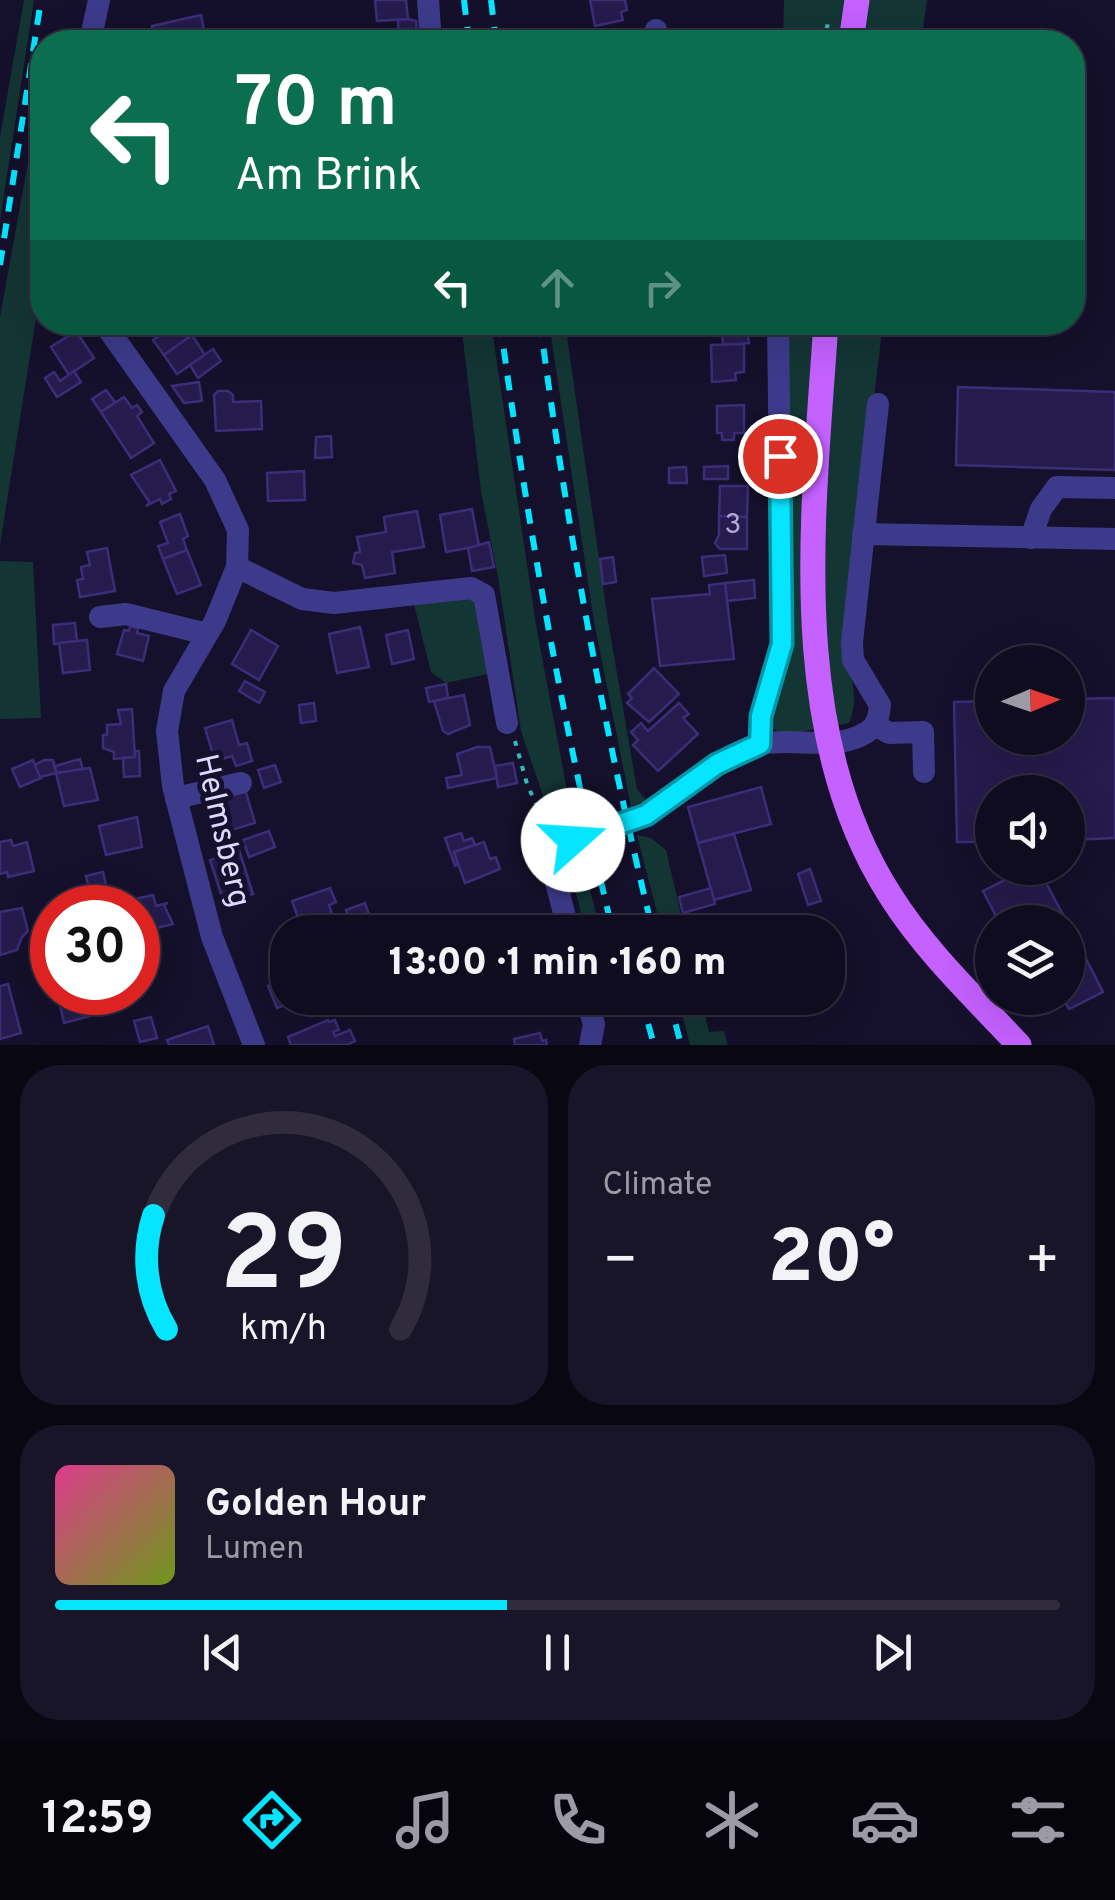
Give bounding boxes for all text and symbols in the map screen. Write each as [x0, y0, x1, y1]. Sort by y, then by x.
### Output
text: 70 m [235, 62, 398, 151]
icon: left [70, 70, 200, 200]
text: Am Brink [235, 149, 422, 206]
icon: left [425, 260, 480, 315]
icon: ahead [530, 260, 585, 315]
icon: right [635, 260, 690, 315]
pin [738, 414, 823, 499]
icon: arrive [753, 429, 808, 484]
house number: 3 [725, 508, 741, 544]
north arrow [975, 645, 1085, 755]
map controls [975, 645, 1085, 1015]
street label: Helmsberg [184, 751, 258, 911]
button: sound [975, 775, 1085, 885]
position arrow [521, 788, 625, 892]
speed limit sign: 30 [30, 885, 160, 1015]
button: layers [975, 905, 1085, 1015]
text: 13:00 · 1 min · 160 m [389, 940, 726, 989]
text: Climate [603, 1166, 712, 1206]
text: 29 [220, 1195, 348, 1327]
text: 20° [768, 1214, 895, 1309]
text: − [603, 1228, 638, 1298]
text: + [1025, 1228, 1060, 1298]
text: km/h [240, 1307, 327, 1353]
text: Golden Hour [205, 1481, 426, 1530]
text: Lumen [205, 1530, 304, 1570]
icon: previous [195, 1625, 250, 1680]
icon: pause [530, 1625, 585, 1680]
icon: next [865, 1625, 920, 1680]
icon: directions [237, 1785, 307, 1855]
icon: music [390, 1785, 460, 1855]
icon: phone [543, 1785, 613, 1855]
icon: climate [697, 1785, 767, 1855]
icon: car [850, 1785, 920, 1855]
icon: filters [1003, 1785, 1073, 1855]
text: 12:59 [42, 1792, 153, 1849]

